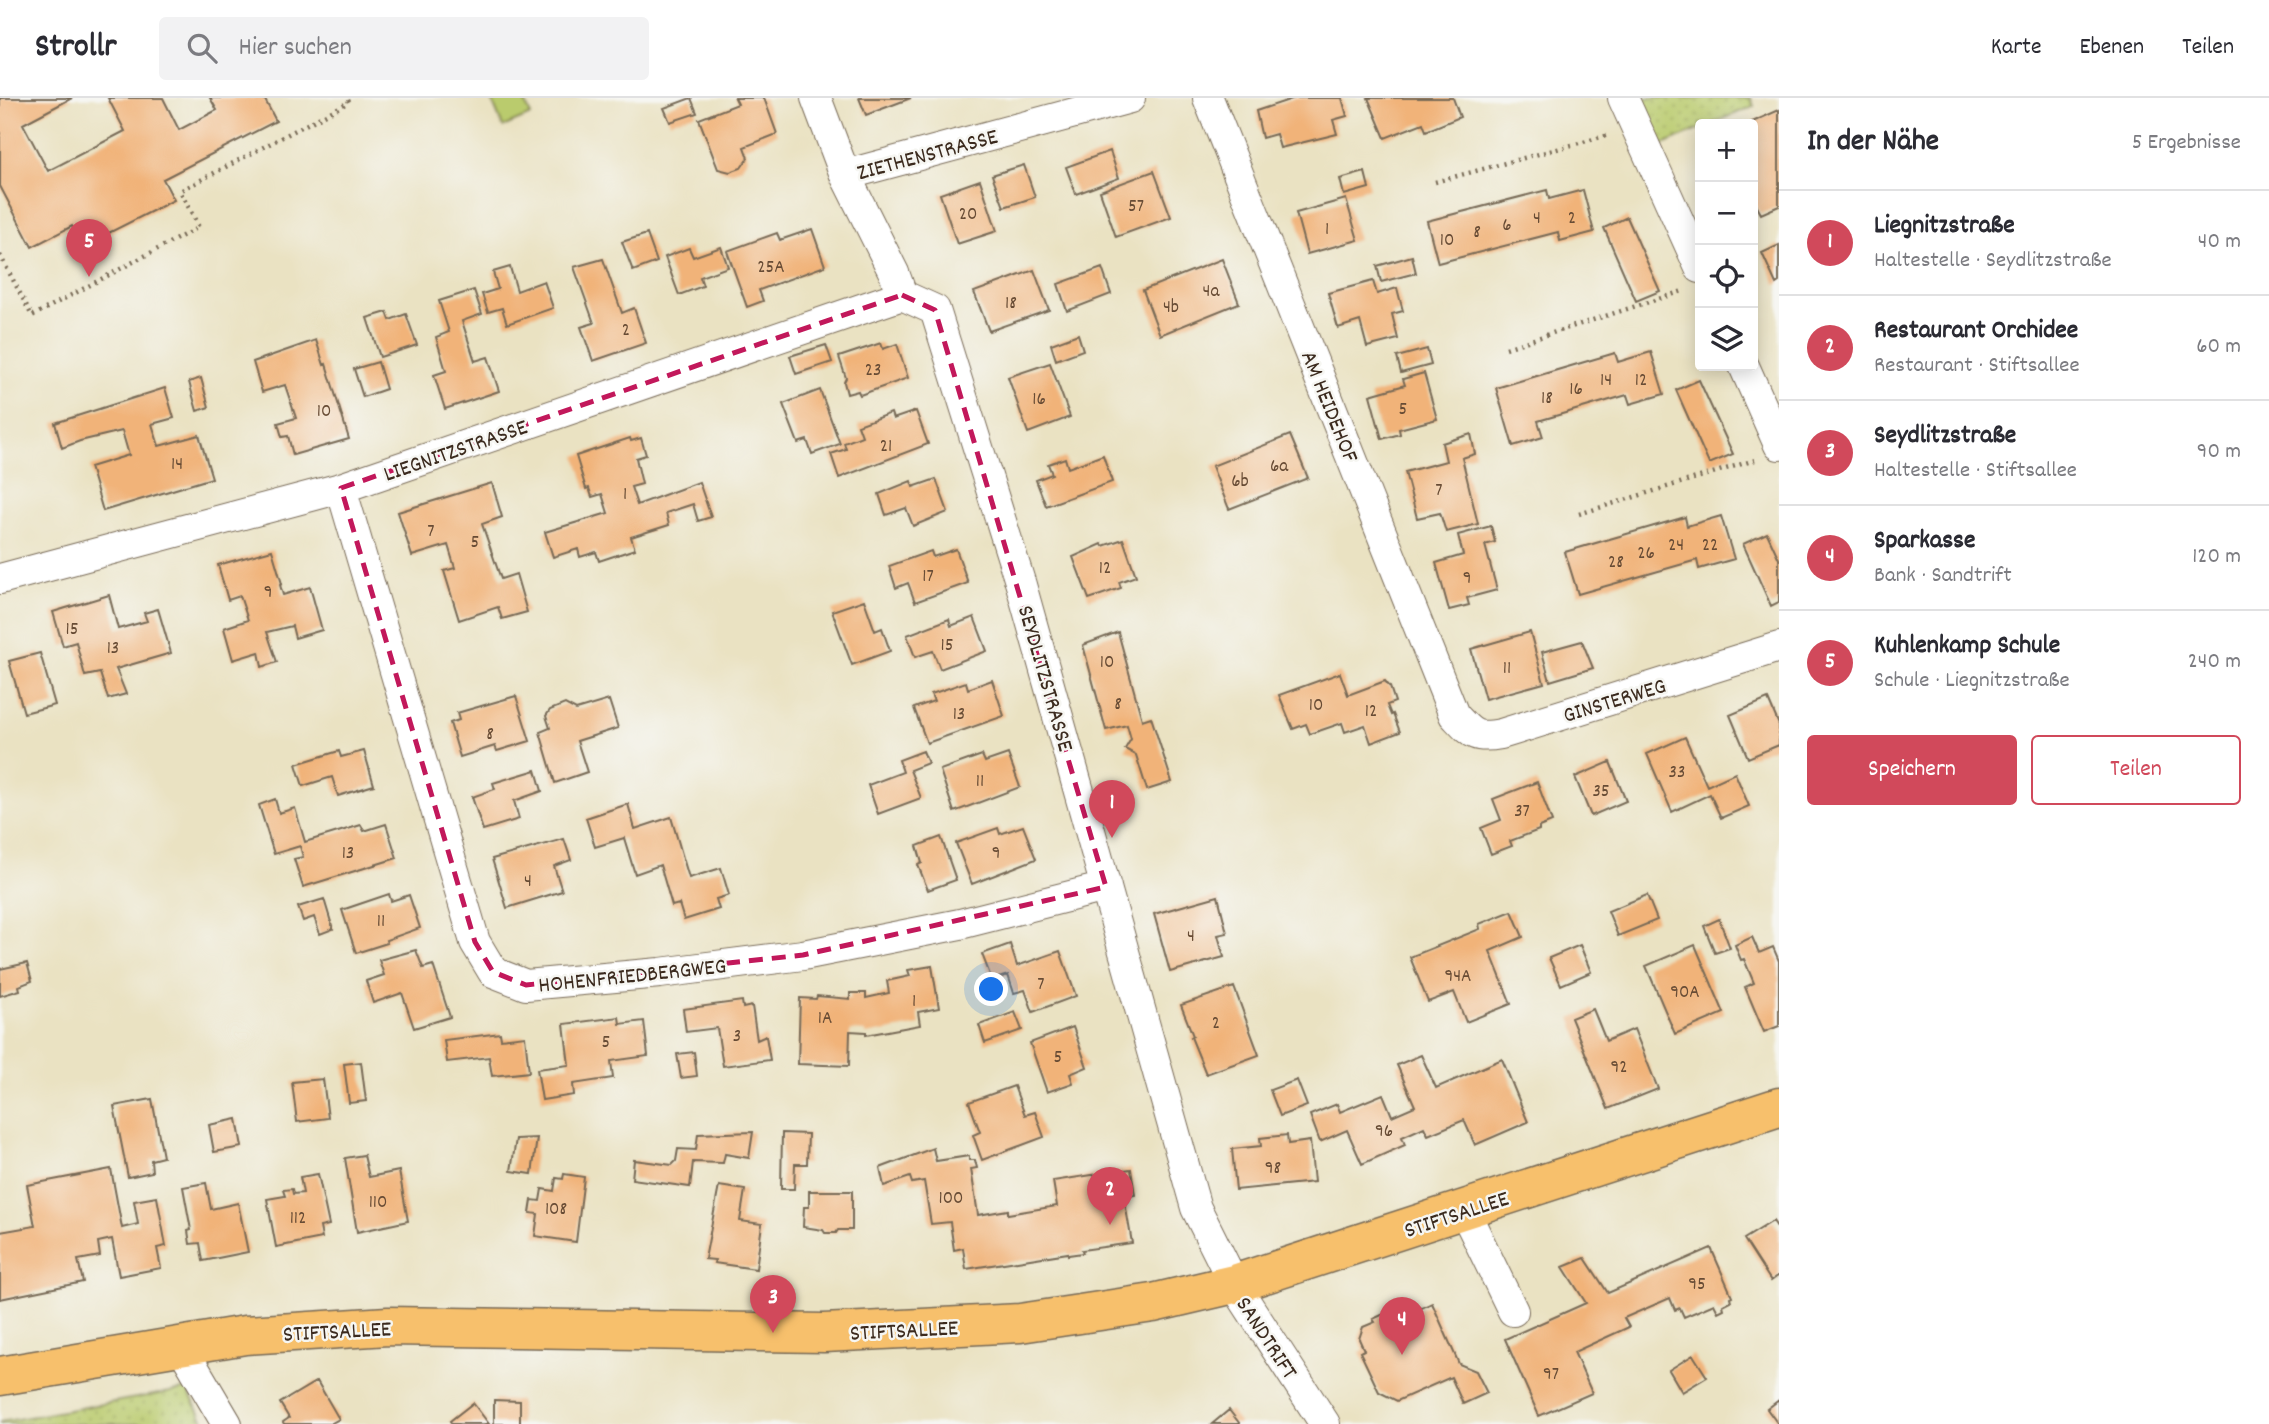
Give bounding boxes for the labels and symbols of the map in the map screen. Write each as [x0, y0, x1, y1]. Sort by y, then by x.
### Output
street label: ZIETHENSTRASSE [854, 122, 1002, 191]
house number: 57 [1128, 194, 1144, 221]
house number: 20 [959, 202, 977, 229]
house number: 4 [1533, 206, 1541, 233]
house number: 2 [1568, 206, 1576, 233]
house number: 6 [1502, 213, 1512, 240]
house number: 1 [1325, 217, 1329, 244]
pin: 5 [66, 219, 112, 277]
house number: 8 [1473, 220, 1481, 247]
house number: 10 [1440, 228, 1454, 255]
house number: 25A [757, 255, 785, 282]
house number: 4a [1203, 279, 1220, 306]
house number: 18 [1005, 291, 1017, 318]
house number: 4b [1163, 295, 1179, 322]
house number: 2 [622, 318, 630, 345]
street label: AM HEIDEHOF [1290, 346, 1365, 469]
house number: 23 [865, 358, 881, 385]
house number: 14 [1600, 368, 1612, 395]
house number: 12 [1635, 368, 1647, 395]
house number: 16 [1569, 377, 1583, 404]
house number: 18 [1541, 386, 1553, 413]
house number: 16 [1032, 387, 1046, 414]
house number: 5 [1399, 397, 1407, 424]
house number: 10 [317, 399, 331, 426]
street label: LIEGNITZSTRASSE [380, 412, 533, 492]
house number: 21 [880, 434, 892, 461]
house number: 14 [171, 452, 183, 479]
house number: 6a [1270, 454, 1289, 481]
house number: 6b [1231, 469, 1249, 496]
house number: 7 [1435, 478, 1443, 505]
house number: 1 [623, 482, 627, 509]
house number: 7 [427, 519, 435, 546]
house number: 5 [471, 530, 479, 557]
house number: 24 [1668, 533, 1684, 560]
house number: 22 [1702, 533, 1718, 560]
house number: 26 [1637, 541, 1655, 568]
house number: 28 [1608, 550, 1624, 577]
house number: 12 [1099, 556, 1111, 583]
house number: 17 [922, 564, 934, 591]
house number: 9 [1463, 566, 1471, 593]
house number: 9 [264, 580, 272, 607]
street label: SEYDLITZSTRASSE [1007, 602, 1080, 756]
house number: 15 [66, 617, 78, 644]
house number: 15 [941, 633, 953, 660]
house number: 13 [107, 636, 119, 663]
house number: 10 [1100, 650, 1114, 677]
house number: 11 [1503, 656, 1511, 683]
street label: GINSTERWEG [1559, 671, 1671, 734]
house number: 8 [1114, 692, 1122, 719]
house number: 10 [1309, 693, 1323, 720]
house number: 12 [1365, 699, 1377, 726]
house number: 13 [953, 702, 965, 729]
house number: 8 [486, 722, 494, 749]
house number: 33 [1669, 760, 1685, 787]
house number: 11 [976, 769, 984, 796]
house number: 35 [1592, 779, 1610, 806]
pin: 1 [1089, 780, 1135, 838]
house number: 37 [1514, 799, 1530, 826]
house number: 13 [342, 841, 354, 868]
house number: 9 [992, 841, 1000, 868]
house number: 4 [524, 869, 532, 896]
house number: 11 [377, 909, 385, 936]
house number: 4 [1187, 924, 1195, 951]
street label: HOHENFRIEDBERGWEG [537, 951, 728, 1004]
house number: 94A [1445, 964, 1471, 991]
your location [974, 972, 1008, 1006]
house number: 7 [1037, 972, 1045, 999]
house number: 90A [1670, 980, 1700, 1007]
house number: 1 [912, 989, 916, 1016]
house number: 1A [818, 1006, 832, 1033]
house number: 2 [1212, 1011, 1220, 1038]
house number: 3 [733, 1024, 741, 1051]
house number: 5 [602, 1030, 610, 1057]
house number: 5 [1054, 1045, 1062, 1072]
house number: 92 [1610, 1055, 1628, 1082]
house number: 96 [1375, 1119, 1393, 1146]
house number: 98 [1265, 1156, 1281, 1183]
pin: 2 [1087, 1167, 1133, 1225]
street label: STIFTSALLEE [1400, 1184, 1514, 1249]
house number: 100 [939, 1186, 963, 1213]
house number: 110 [369, 1190, 387, 1217]
house number: 108 [545, 1197, 567, 1224]
house number: 112 [290, 1206, 306, 1233]
house number: 95 [1688, 1272, 1706, 1299]
pin: 3 [750, 1275, 796, 1333]
street label: SANDTRIFT [1226, 1291, 1304, 1387]
pin: 4 [1379, 1297, 1425, 1355]
street label: STIFTSALLEE [849, 1313, 960, 1352]
street label: STIFTSALLEE [282, 1314, 393, 1353]
house number: 97 [1543, 1362, 1559, 1389]

